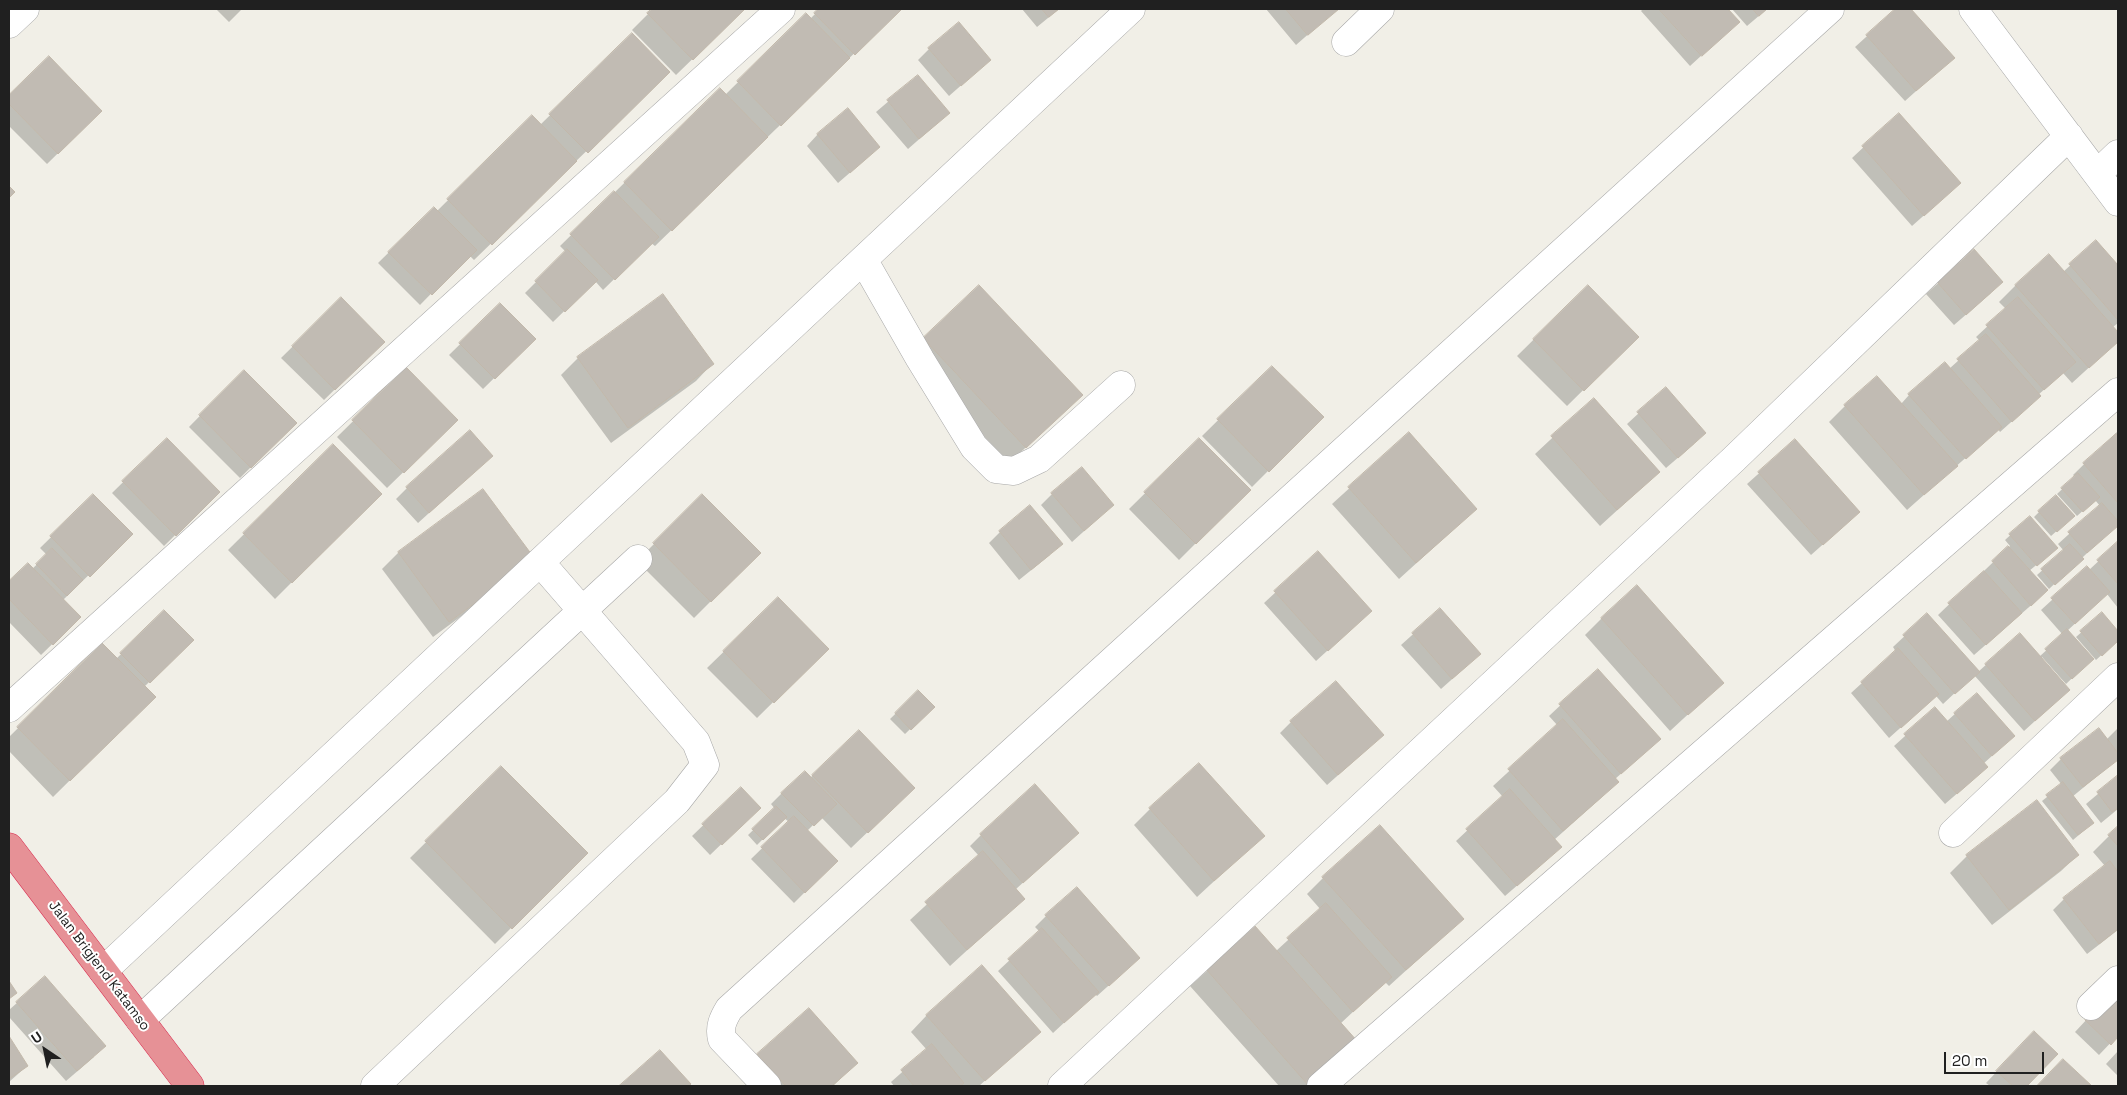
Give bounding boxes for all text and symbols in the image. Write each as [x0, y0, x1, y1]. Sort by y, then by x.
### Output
street label: Jalan Brigjend Katamso [45, 898, 153, 1034]
north arrow [20, 1025, 70, 1075]
text: U [28, 1027, 46, 1048]
scale bar [1947, 1042, 2047, 1074]
text: 20 m [1952, 1051, 1987, 1070]

